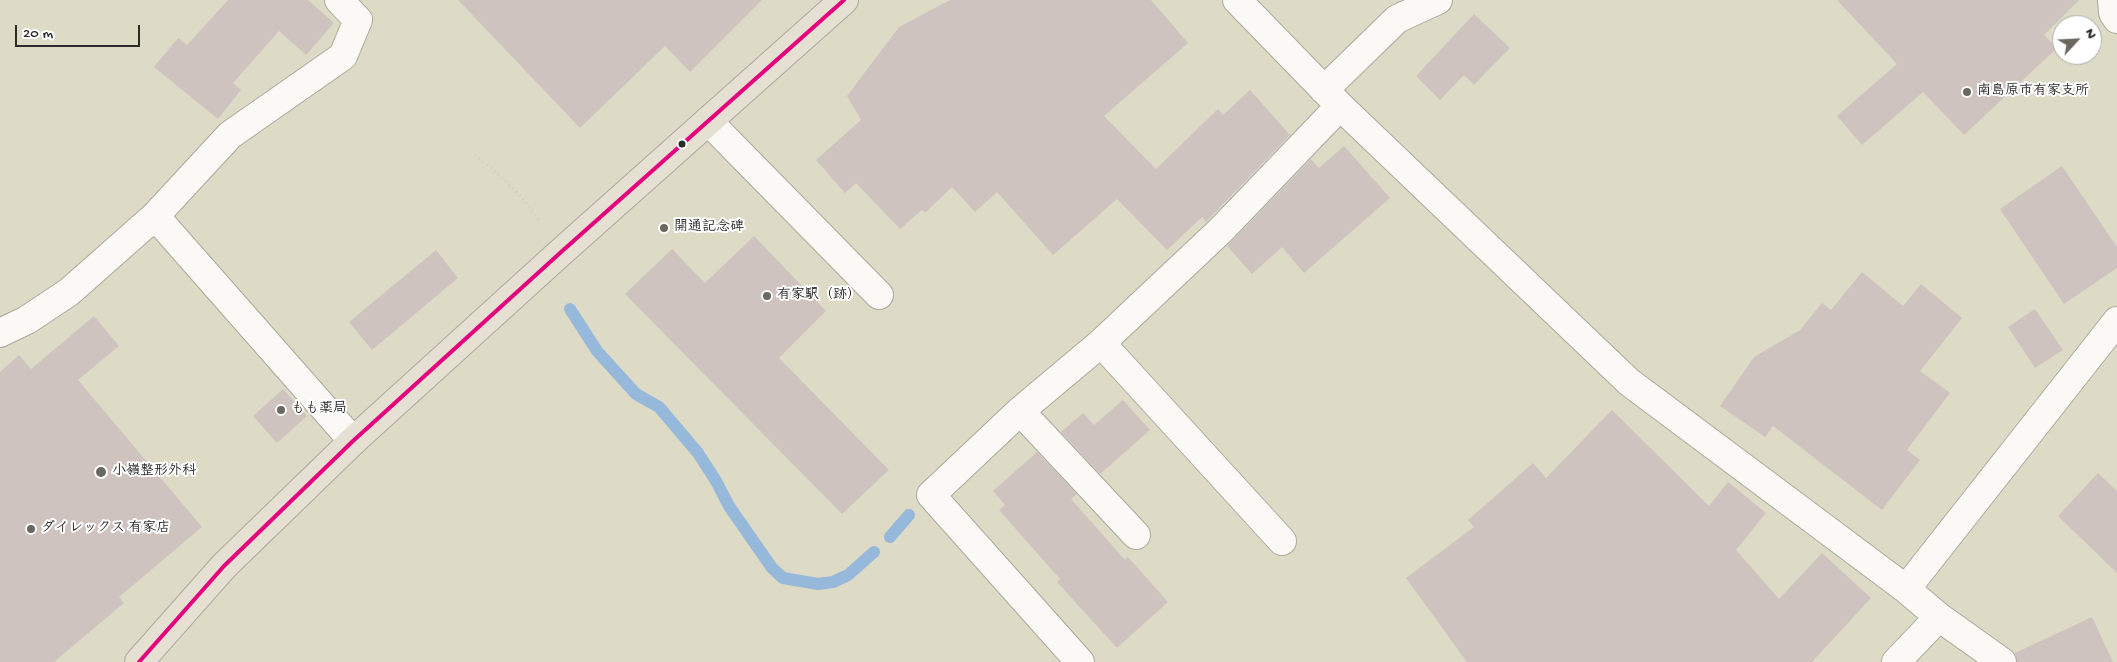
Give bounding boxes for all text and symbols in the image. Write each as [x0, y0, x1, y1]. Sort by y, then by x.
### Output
scale bar [18, 15, 142, 47]
north arrow [2052, 15, 2102, 65]
text: 20 m [23, 25, 53, 43]
text: N [2081, 26, 2100, 42]
place label: 南島原市有家支所 [1977, 84, 2089, 100]
marker: 南島原市有家支所 [1961, 86, 1973, 98]
unlabelled marker [677, 139, 687, 149]
place label: 開通記念碑 [674, 220, 744, 236]
marker: 開通記念碑 [658, 222, 670, 234]
place label: 有家駅（跡） [777, 288, 861, 304]
marker: 有家駅（跡） [761, 290, 773, 302]
place label: もも薬局 [291, 402, 347, 418]
marker: もも薬局 [275, 404, 287, 416]
place label: 小嶺整形外科 [112, 464, 196, 480]
marker: 小嶺整形外科 [94, 465, 108, 479]
place label: ダイレックス 有家店 [41, 521, 170, 537]
marker: ダイレックス 有家店 [25, 523, 37, 535]

